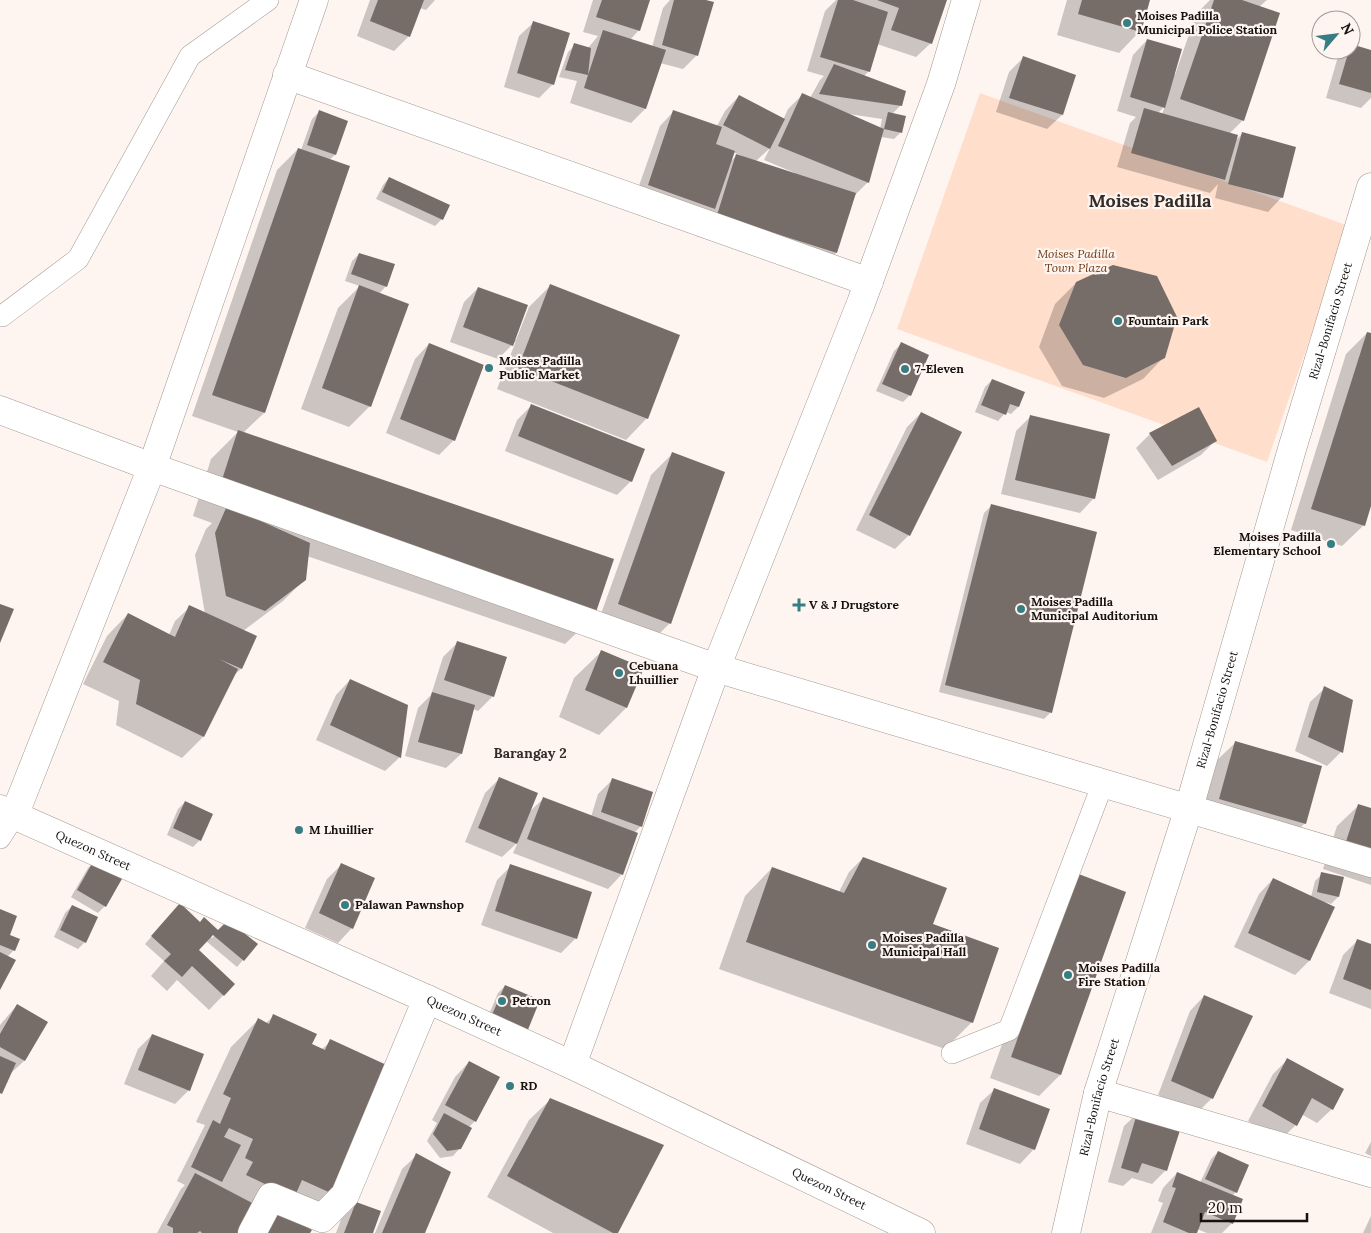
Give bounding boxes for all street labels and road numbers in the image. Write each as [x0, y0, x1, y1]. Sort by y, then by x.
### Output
street label: Rizal-Bonifacio Street [1305, 260, 1355, 381]
street label: Rizal-Bonifacio Street [1193, 649, 1241, 770]
street label: Quezon Street [53, 827, 134, 873]
street label: Quezon Street [424, 992, 504, 1039]
street label: Rizal-Bonifacio Street [1076, 1036, 1122, 1157]
street label: Quezon Street [790, 1164, 869, 1213]

